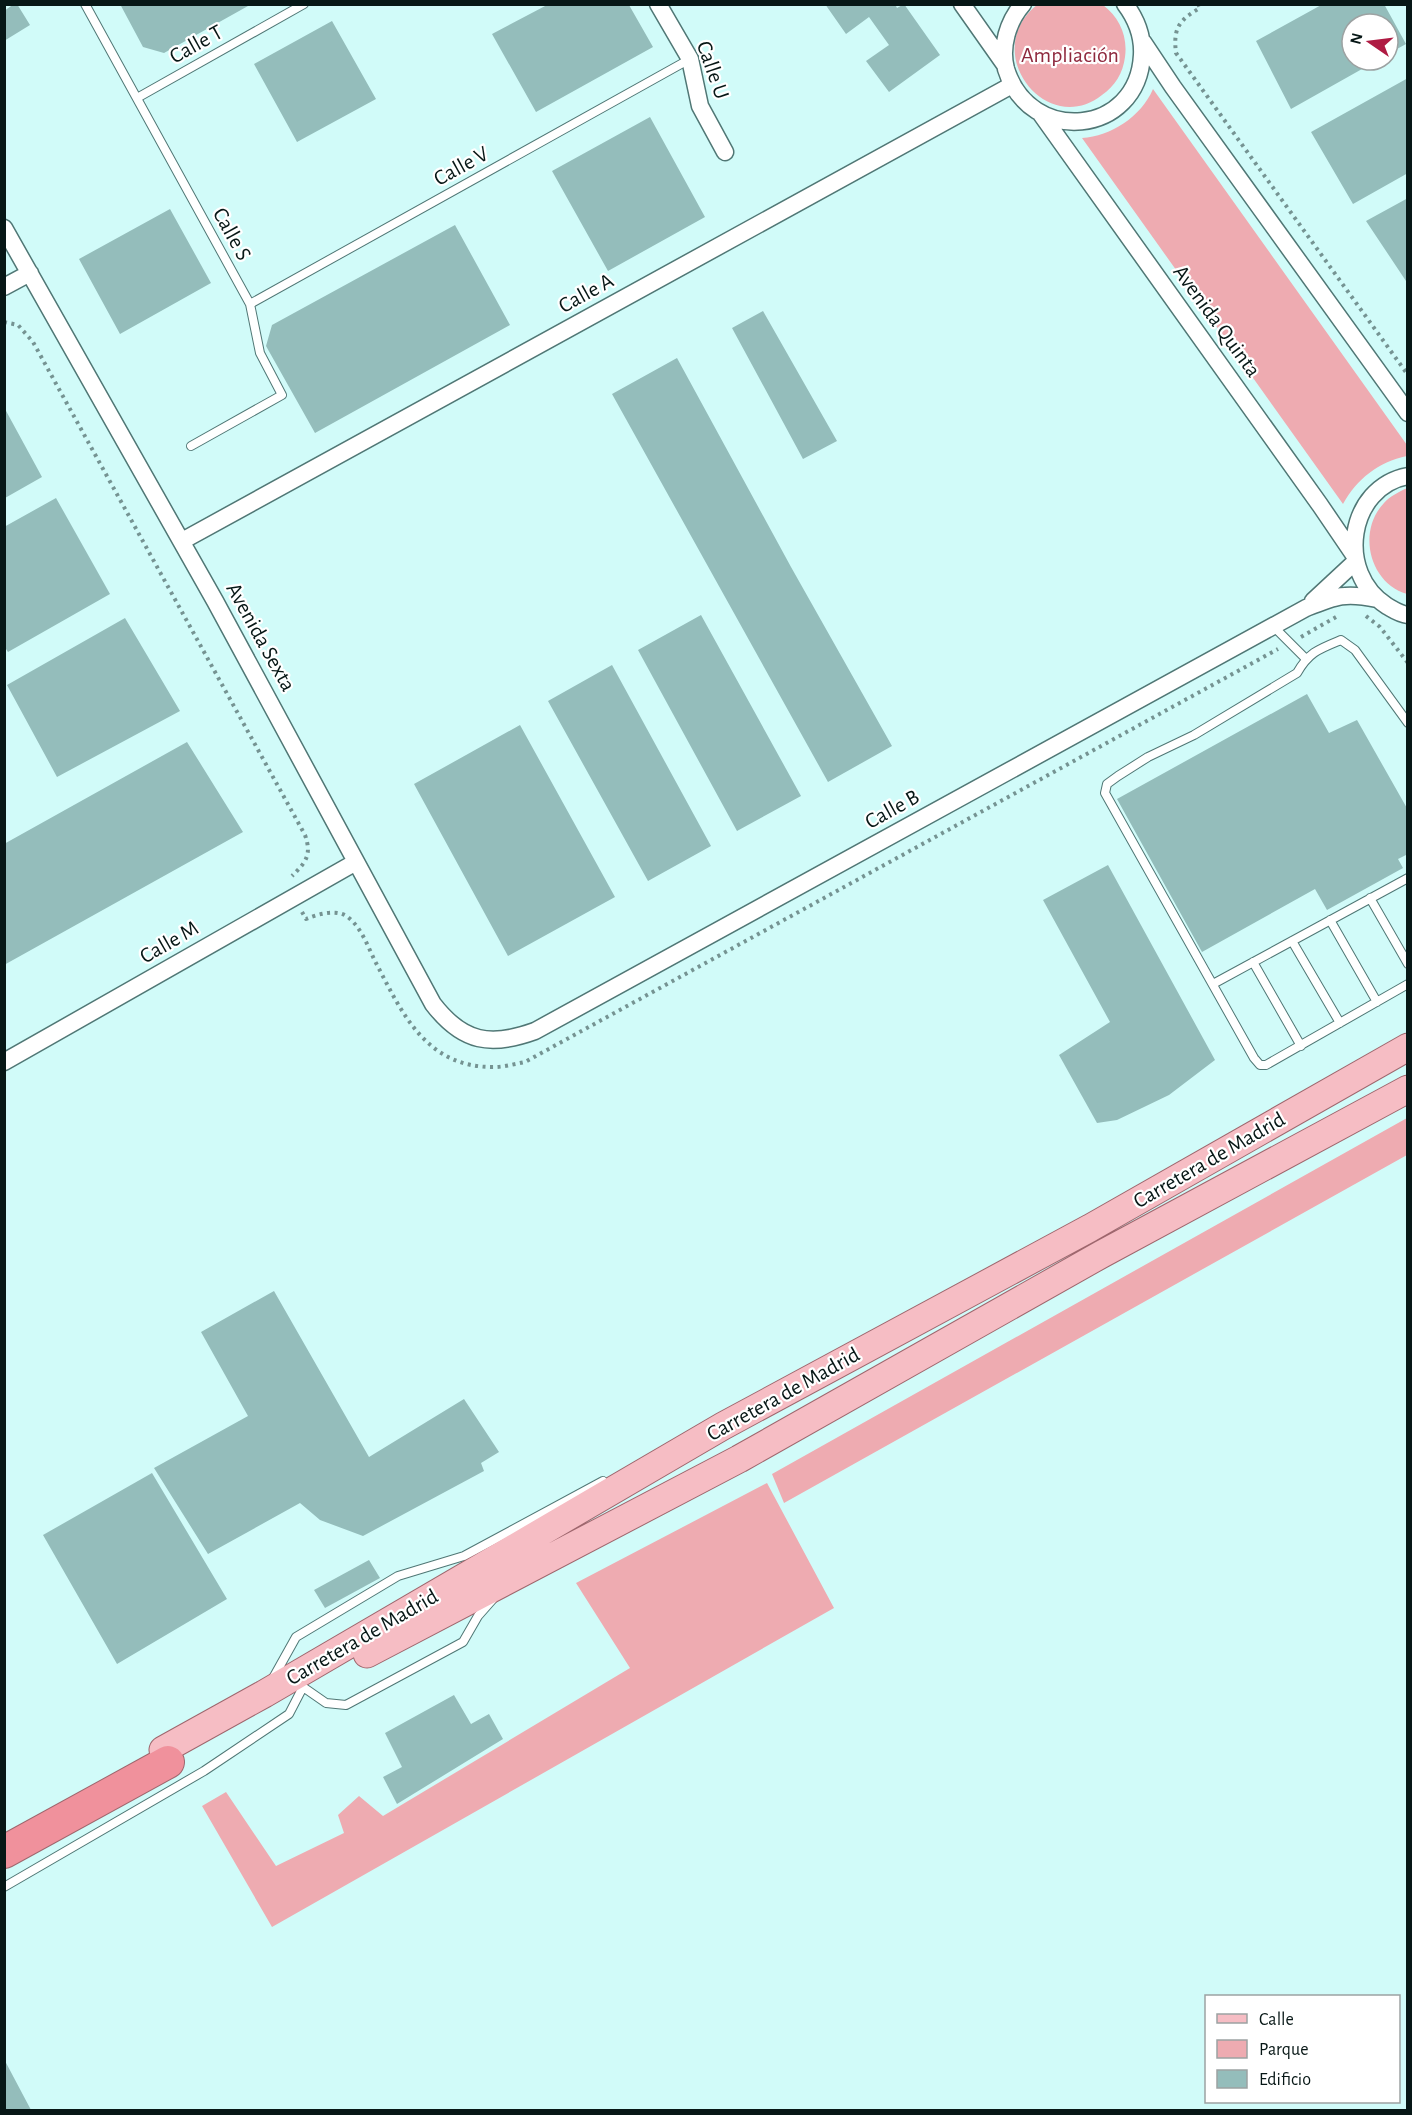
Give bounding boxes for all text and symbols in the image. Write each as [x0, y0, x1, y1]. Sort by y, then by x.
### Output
north arrow [1340, 12, 1400, 72]
street label: Calle T [166, 20, 226, 67]
text: N [1347, 31, 1366, 46]
street label: Calle U [693, 38, 733, 102]
park label: Ampliación [1021, 44, 1119, 66]
street label: Calle V [430, 142, 492, 190]
street label: Calle S [209, 204, 255, 264]
street label: Avenida Quinta [1169, 261, 1265, 381]
street label: Calle A [555, 269, 617, 317]
street label: Avenida Sexta [222, 579, 300, 695]
street label: Calle B [861, 785, 923, 833]
street label: Calle M [136, 917, 202, 967]
street label: Carretera de Madrid [1129, 1108, 1289, 1212]
street label: Carretera de Madrid [703, 1343, 863, 1445]
street label: Carretera de Madrid [282, 1585, 442, 1689]
legend [1205, 1995, 1400, 2103]
text: Calle [1259, 2011, 1294, 2029]
text: Parque [1259, 2041, 1308, 2059]
text: Edificio [1259, 2071, 1311, 2089]

